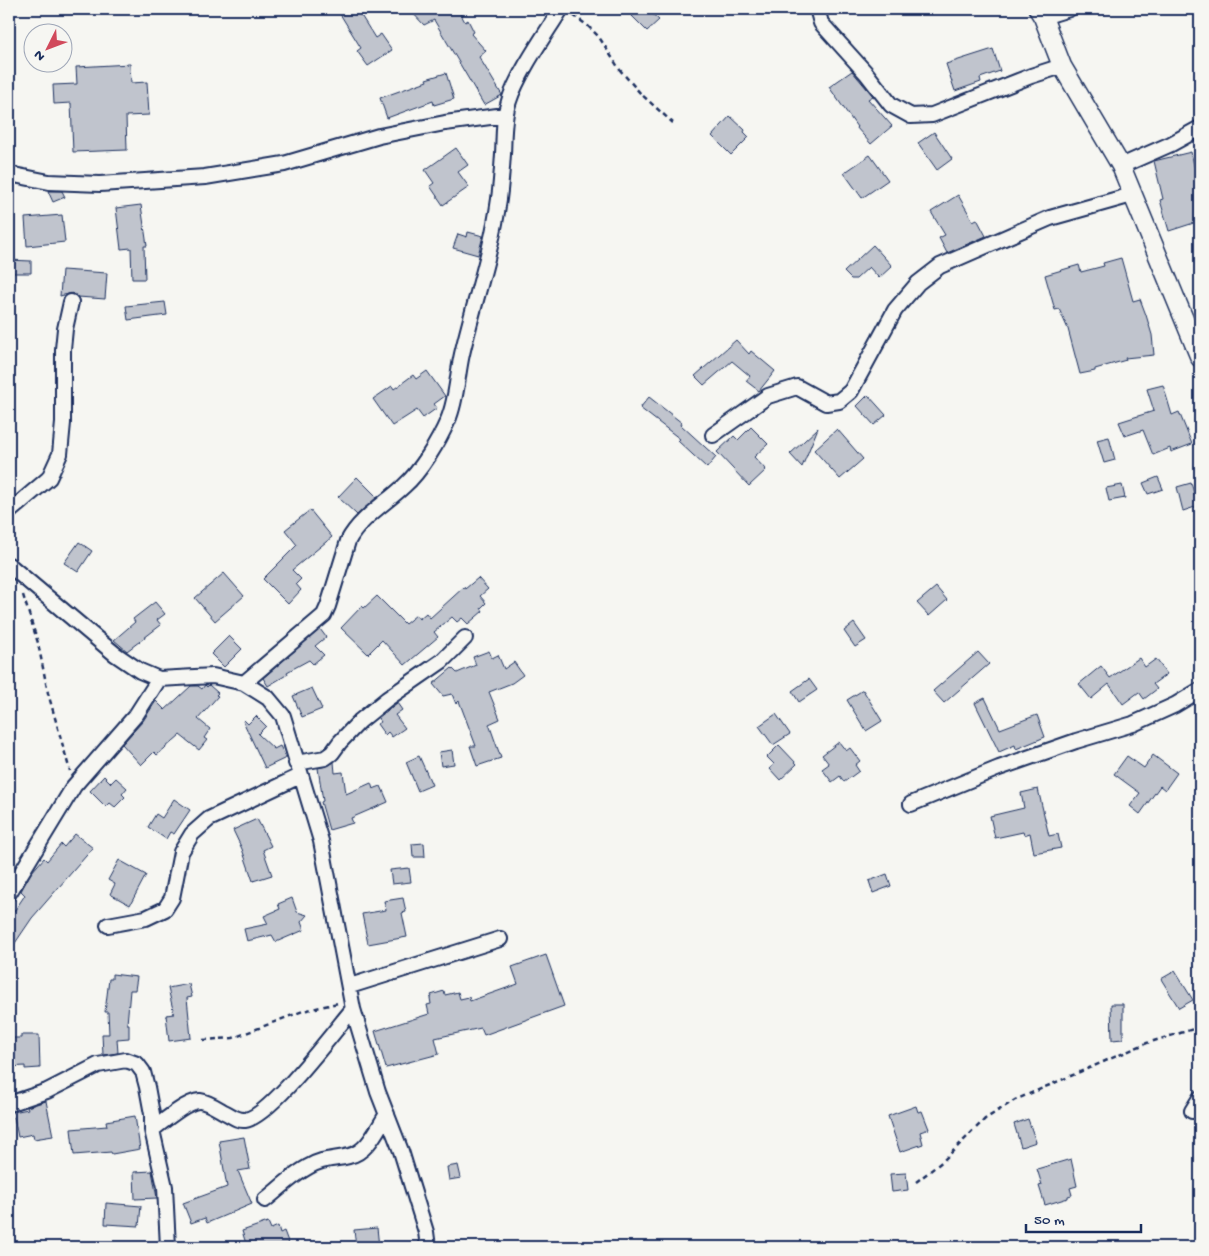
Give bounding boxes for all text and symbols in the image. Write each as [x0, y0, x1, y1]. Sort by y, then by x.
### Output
north arrow [22, 22, 72, 72]
text: N [31, 46, 50, 64]
scale bar [1026, 1201, 1142, 1233]
text: 50 m [1034, 1212, 1065, 1230]

